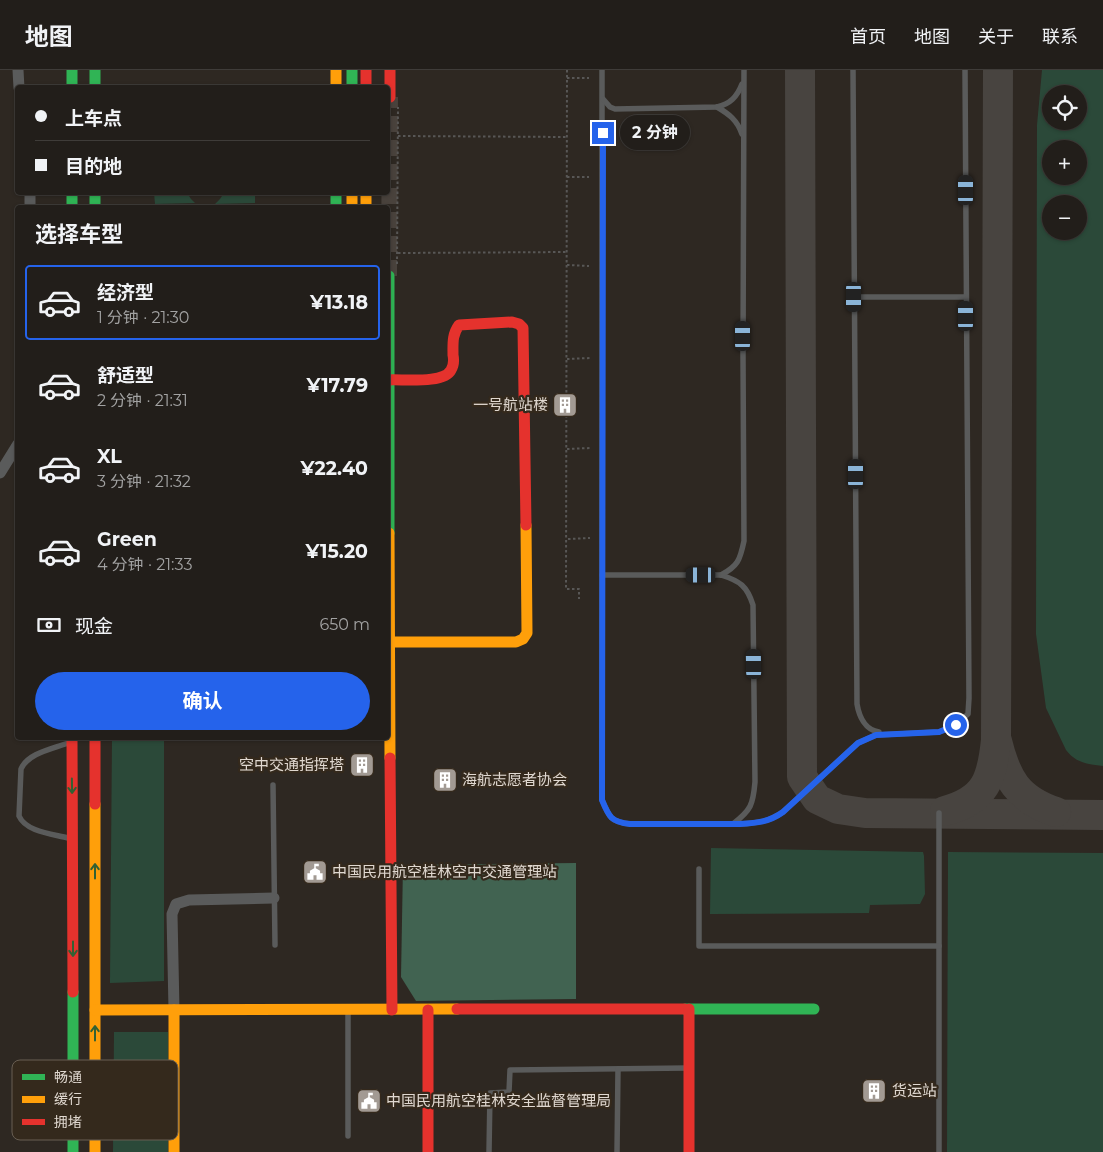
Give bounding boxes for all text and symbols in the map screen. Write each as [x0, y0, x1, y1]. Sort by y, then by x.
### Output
text: 地图 [25, 22, 73, 51]
text: 首页 [850, 26, 886, 48]
text: 地图 [914, 26, 950, 48]
text: 关于 [978, 26, 1014, 48]
text: 联系 [1042, 26, 1078, 48]
map controls [1042, 85, 1087, 240]
button: locate [1042, 85, 1087, 130]
text: 上车点 [65, 107, 122, 130]
callout: 2 分钟 [620, 116, 690, 150]
route end [592, 122, 614, 144]
text: 2 分钟 [632, 123, 678, 142]
button: + [1042, 140, 1087, 185]
text: 目的地 [65, 155, 122, 178]
car [958, 175, 973, 205]
button: − [1042, 195, 1087, 240]
text: 选择车型 [35, 221, 123, 248]
icon: car [37, 280, 82, 325]
text: 经济型 [97, 281, 154, 304]
car [846, 282, 861, 312]
text: ¥13.18 [310, 291, 368, 314]
car [958, 301, 973, 331]
text: 1 分钟 · 21:30 [97, 308, 189, 327]
car [735, 321, 750, 351]
icon: car [37, 363, 82, 408]
text: 舒适型 [97, 364, 154, 387]
text: ¥17.79 [307, 374, 368, 397]
text: 2 分钟 · 21:31 [97, 391, 188, 410]
building icon: 一号航站楼 [552, 392, 578, 418]
place label: 一号航站楼 [473, 395, 548, 414]
text: XL [97, 445, 122, 468]
icon: car [37, 446, 82, 491]
text: ¥22.40 [300, 457, 368, 480]
car [848, 459, 863, 489]
text: 3 分钟 · 21:32 [97, 472, 191, 491]
text: Green [97, 528, 157, 551]
icon: car [37, 529, 82, 574]
text: ¥15.20 [305, 540, 368, 563]
text: 4 分钟 · 21:33 [97, 555, 192, 574]
car [686, 568, 716, 583]
icon: cash [35, 611, 63, 639]
text: 现金 [75, 615, 113, 638]
text: 650 m [319, 615, 370, 634]
car [746, 649, 761, 679]
button: 确认 [35, 672, 370, 730]
route start [945, 714, 967, 736]
building icon: 空中交通指挥塔 [349, 752, 375, 778]
place label: 空中交通指挥塔 [239, 755, 344, 774]
building icon: 海航志愿者协会 [432, 767, 458, 793]
place label: 海航志愿者协会 [462, 770, 567, 789]
one-way arrow [67, 778, 77, 794]
public building icon: 中国民用航空桂林空中交通管理站 [302, 859, 328, 885]
place label: 中国民用航空桂林空中交通管理站 [332, 862, 557, 881]
one-way arrow [90, 863, 100, 880]
one-way arrow [68, 940, 78, 956]
one-way arrow [90, 1026, 100, 1042]
legend [12, 1060, 178, 1140]
text: 畅通 [54, 1068, 82, 1086]
building icon: 货运站 [861, 1078, 887, 1104]
place label: 货运站 [892, 1081, 937, 1100]
public building icon: 中国民用航空桂林安全监督管理局 [356, 1088, 382, 1114]
text: 缓行 [54, 1090, 82, 1108]
place label: 中国民用航空桂林安全监督管理局 [386, 1091, 611, 1110]
text: 拥堵 [54, 1113, 82, 1131]

